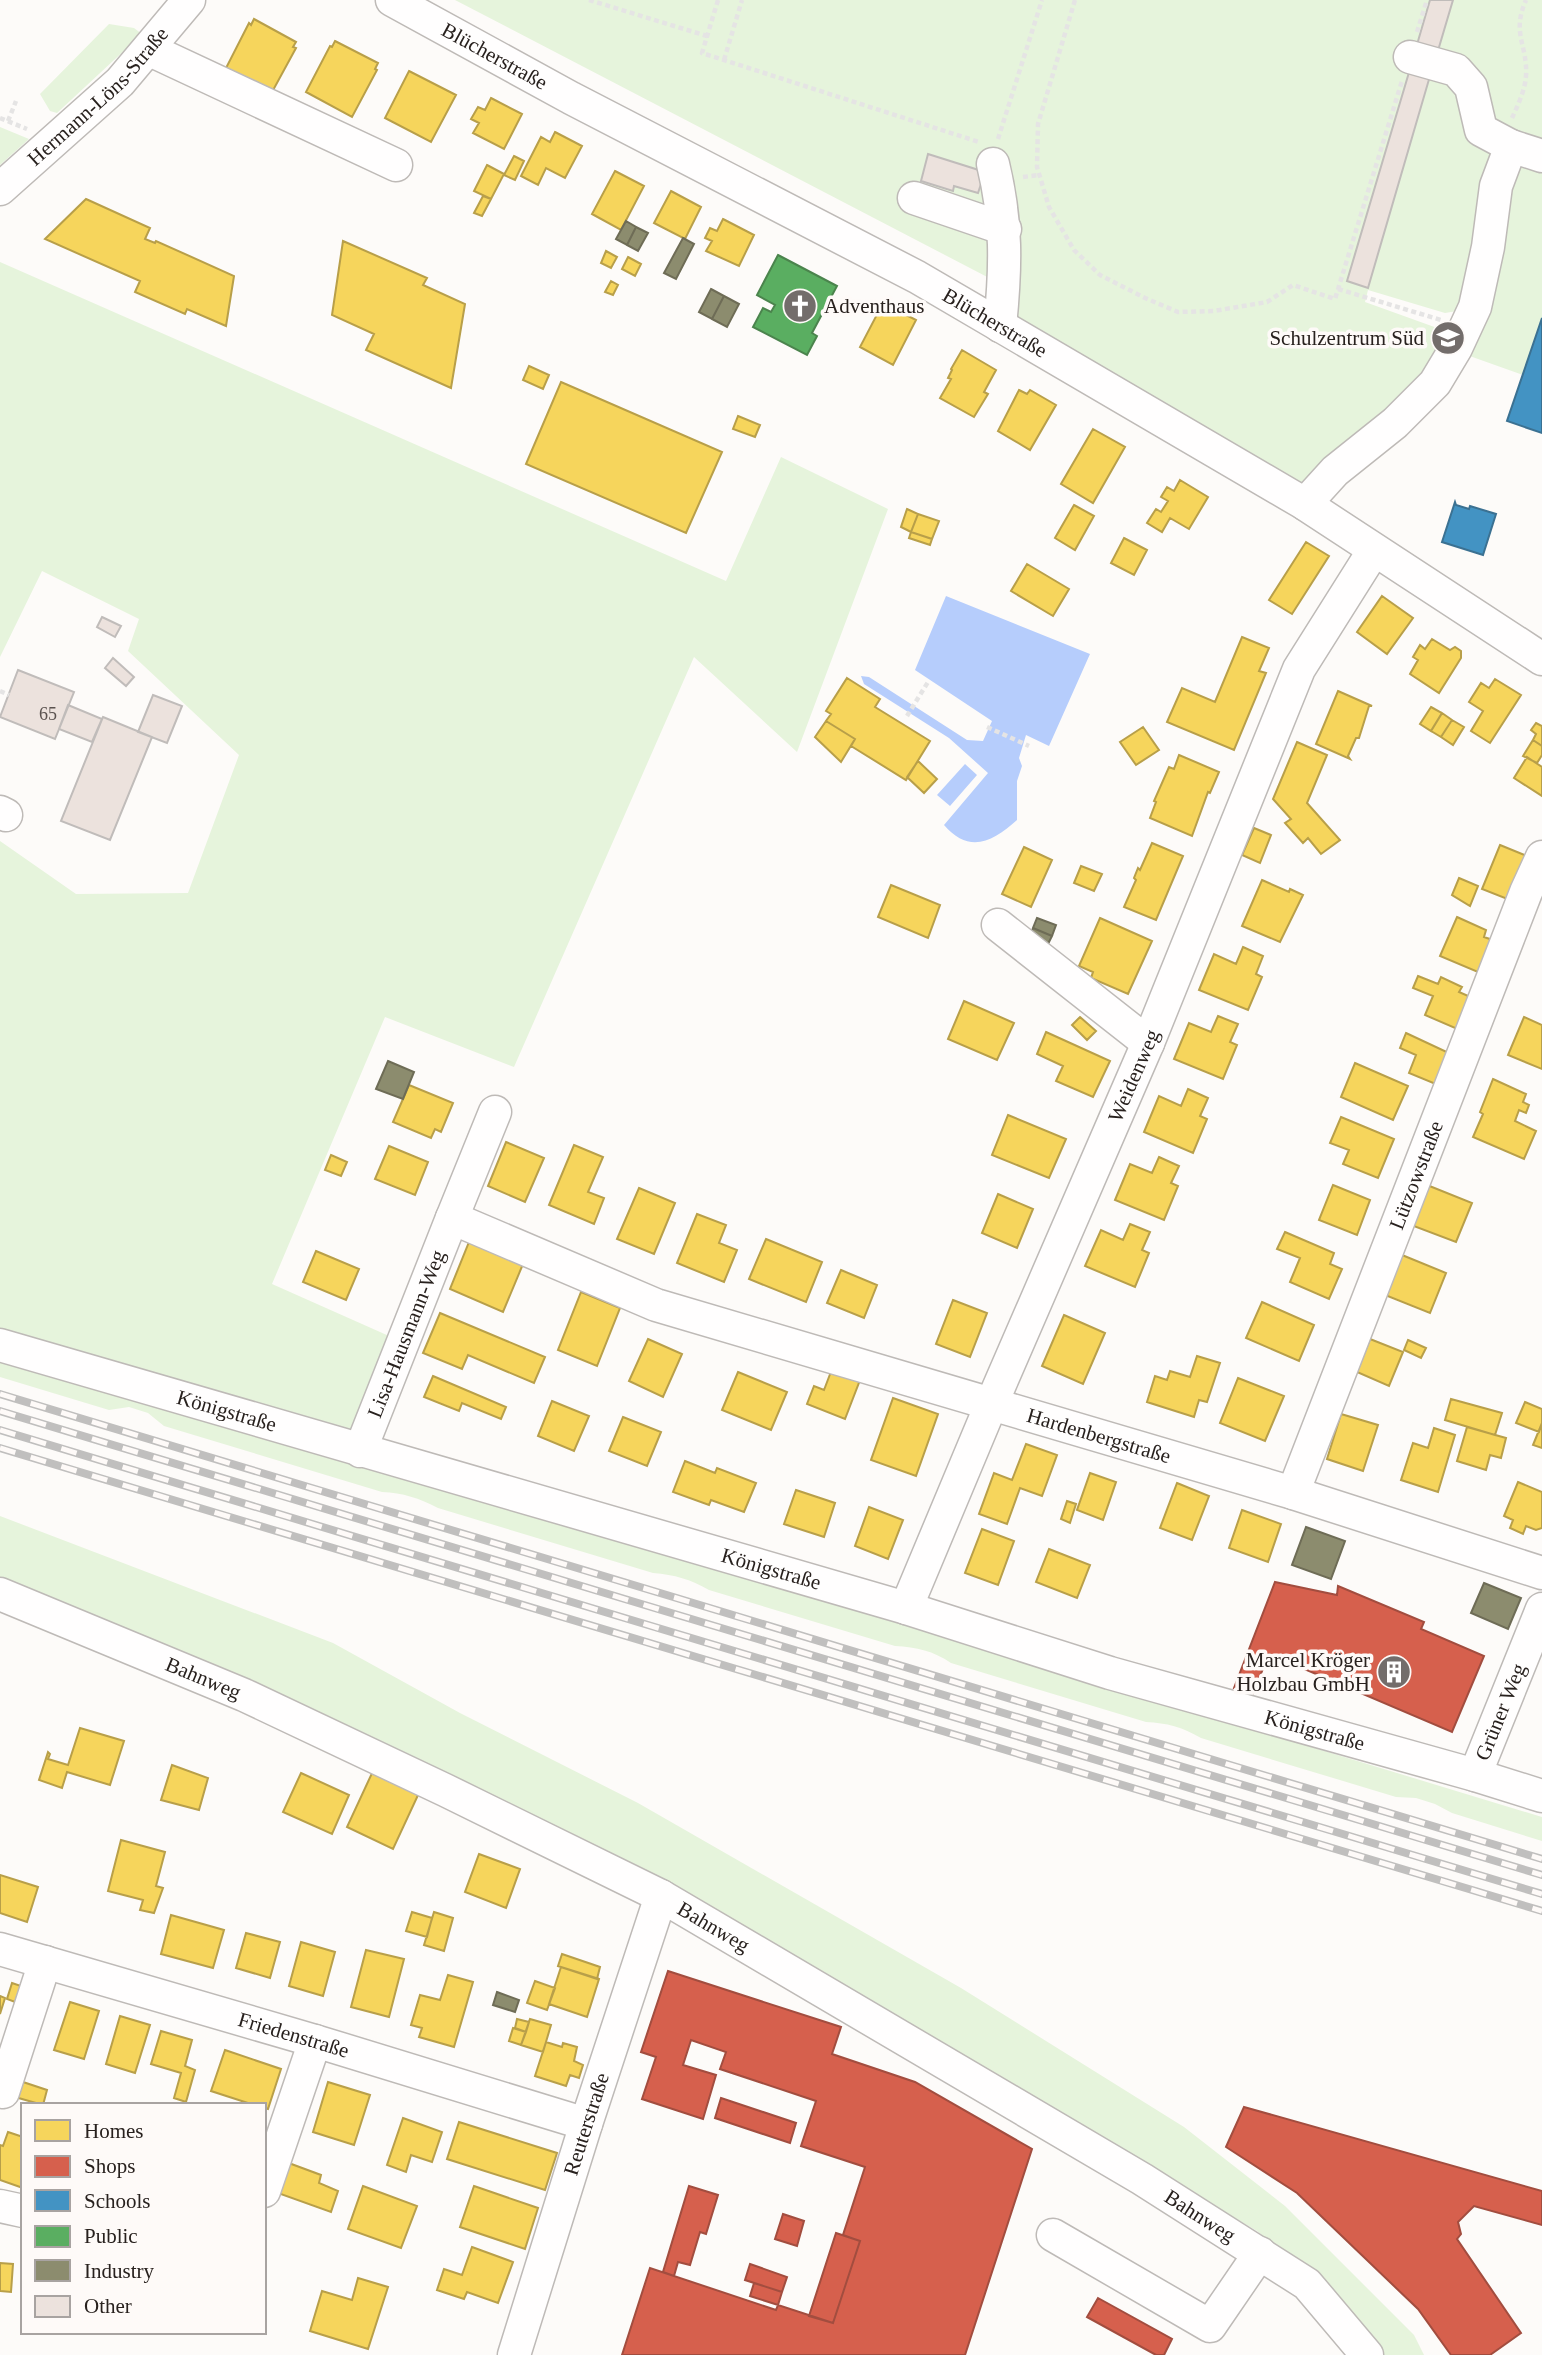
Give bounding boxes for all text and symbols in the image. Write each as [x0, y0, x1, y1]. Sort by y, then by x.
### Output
street label: Blücherstraße [438, 18, 552, 95]
street label: Hermann-Löns-Straße [23, 22, 173, 171]
street label: Blücherstraße [939, 283, 1051, 362]
church icon: Adventhaus [781, 287, 819, 325]
place label: Adventhaus [824, 294, 924, 318]
school or university icon: Schulzentrum Süd [1429, 319, 1467, 357]
place label: Schulzentrum Süd [1269, 326, 1424, 350]
house number: 65 [39, 704, 57, 724]
street label: Weidenweg [1103, 1025, 1164, 1126]
street label: Lützowstraße [1384, 1117, 1448, 1233]
street label: Lisa-Hausmann-Weg [362, 1246, 450, 1421]
street label: Königstraße [174, 1385, 279, 1437]
street label: Hardenbergstraße [1024, 1403, 1174, 1468]
street label: Königstraße [719, 1543, 824, 1595]
place label: Marcel Kröger Holzbau GmbH [1236, 1648, 1370, 1696]
street label: Bahnweg [162, 1652, 245, 1705]
building icon: Marcel Kröger Holzbau GmbH [1375, 1653, 1413, 1691]
street label: Grüner Weg [1470, 1660, 1531, 1764]
street label: Königstraße [1262, 1705, 1367, 1756]
street label: Bahnweg [673, 1896, 754, 1958]
street label: Friedenstraße [235, 2007, 352, 2063]
street label: Reuterstraße [559, 2070, 614, 2178]
legend [21, 2103, 266, 2334]
text: Homes [84, 2119, 144, 2143]
text: Shops [84, 2154, 135, 2178]
street label: Bahnweg [1160, 2185, 1240, 2248]
text: Schools [84, 2189, 151, 2213]
text: Public [84, 2224, 138, 2248]
text: Industry [84, 2259, 154, 2283]
text: Other [84, 2294, 132, 2318]

